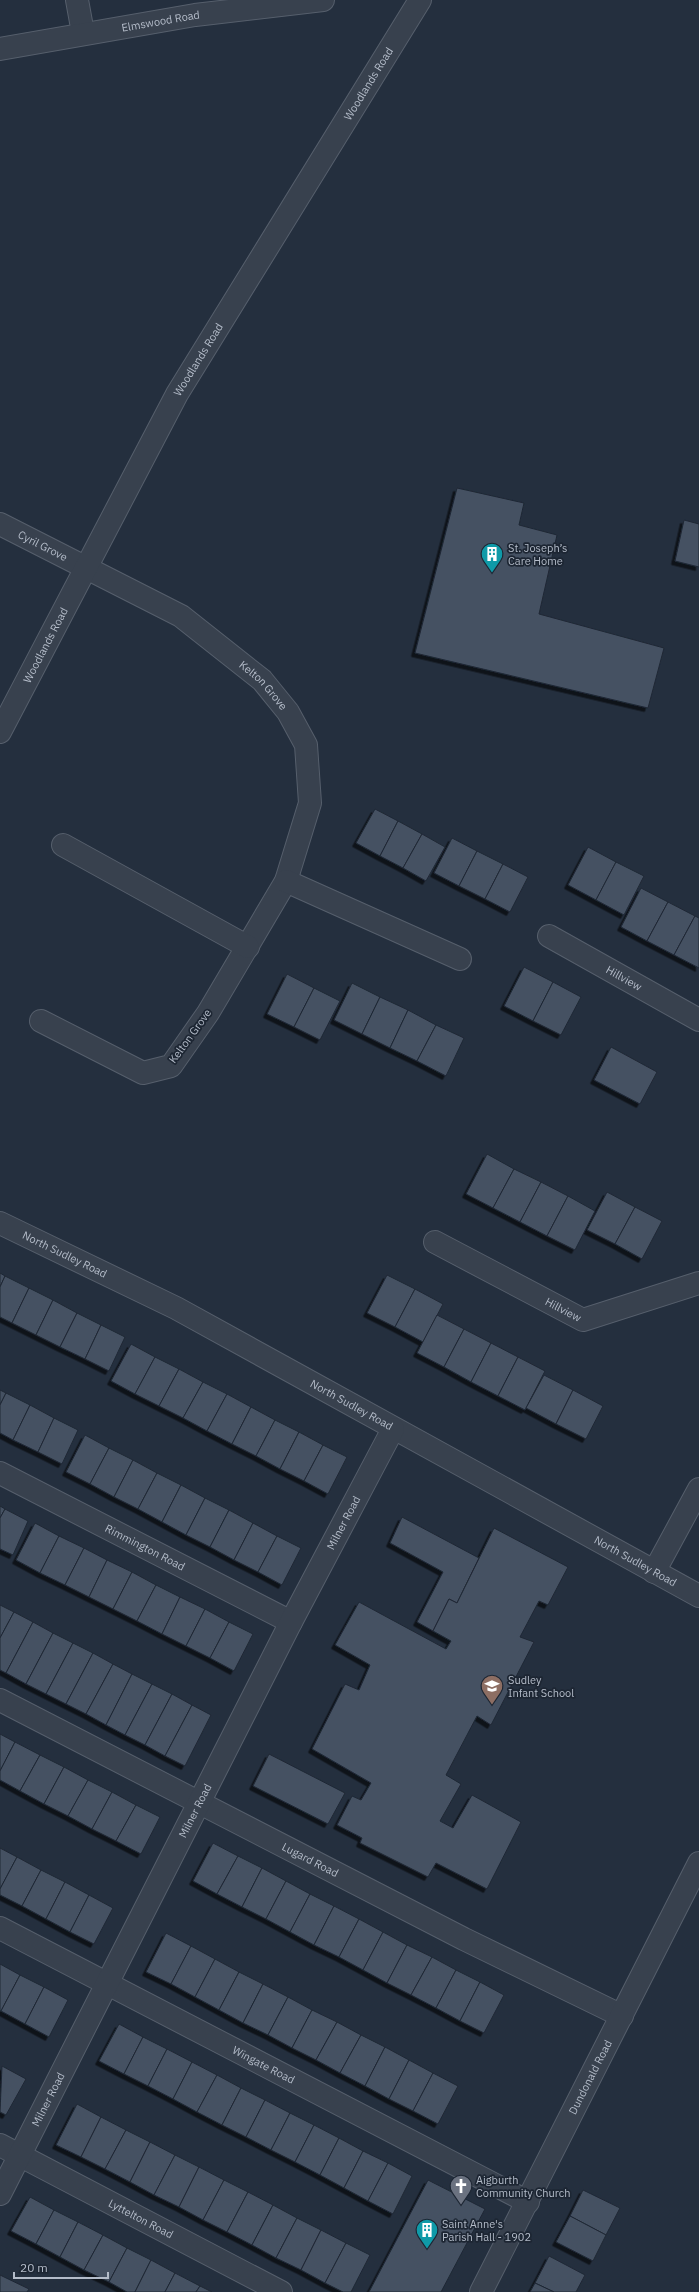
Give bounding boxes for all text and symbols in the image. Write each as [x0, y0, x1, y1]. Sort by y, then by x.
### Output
street label: Elmswood Road [120, 7, 201, 35]
street label: Woodlands Road [341, 45, 396, 123]
street label: Woodlands Road [170, 320, 226, 399]
street label: Cyril Grove [16, 527, 70, 564]
building icon: St. Joseph’s Care Home [479, 541, 505, 574]
place label: St. Joseph’s Care Home [508, 541, 567, 568]
street label: Woodlands Road [20, 605, 71, 685]
street label: Kelton Grove [236, 658, 290, 713]
street label: Hillview [604, 962, 645, 994]
street label: Kelton Grove [166, 1006, 214, 1066]
street label: North Sudley Road [20, 1228, 109, 1281]
street label: Hillview [543, 1294, 584, 1325]
street label: North Sudley Road [308, 1376, 395, 1433]
street label: Milner Road [323, 1493, 363, 1552]
street label: Rimmington Road [103, 1521, 187, 1574]
street label: North Sudley Road [592, 1533, 679, 1589]
school or university icon: Sudley Infant School [479, 1673, 505, 1706]
place label: Sudley Infant School [508, 1673, 574, 1700]
street label: Milner Road [175, 1781, 215, 1840]
street label: Lugard Road [280, 1839, 341, 1880]
street label: Dundonald Road [565, 2037, 615, 2117]
street label: Wingate Road [230, 2043, 297, 2087]
street label: Milner Road [28, 2070, 68, 2129]
church icon: Aigburth Community Church [448, 2173, 474, 2206]
place label: Aigburth Community Church [476, 2173, 570, 2200]
street label: Lyttelton Road [106, 2196, 176, 2241]
building icon: Saint Anne's Parish Hall - 1902 [414, 2217, 440, 2250]
place label: Saint Anne's Parish Hall - 1902 [442, 2217, 531, 2244]
scale bar [14, 2254, 108, 2280]
text: 20 m [20, 2260, 48, 2275]

